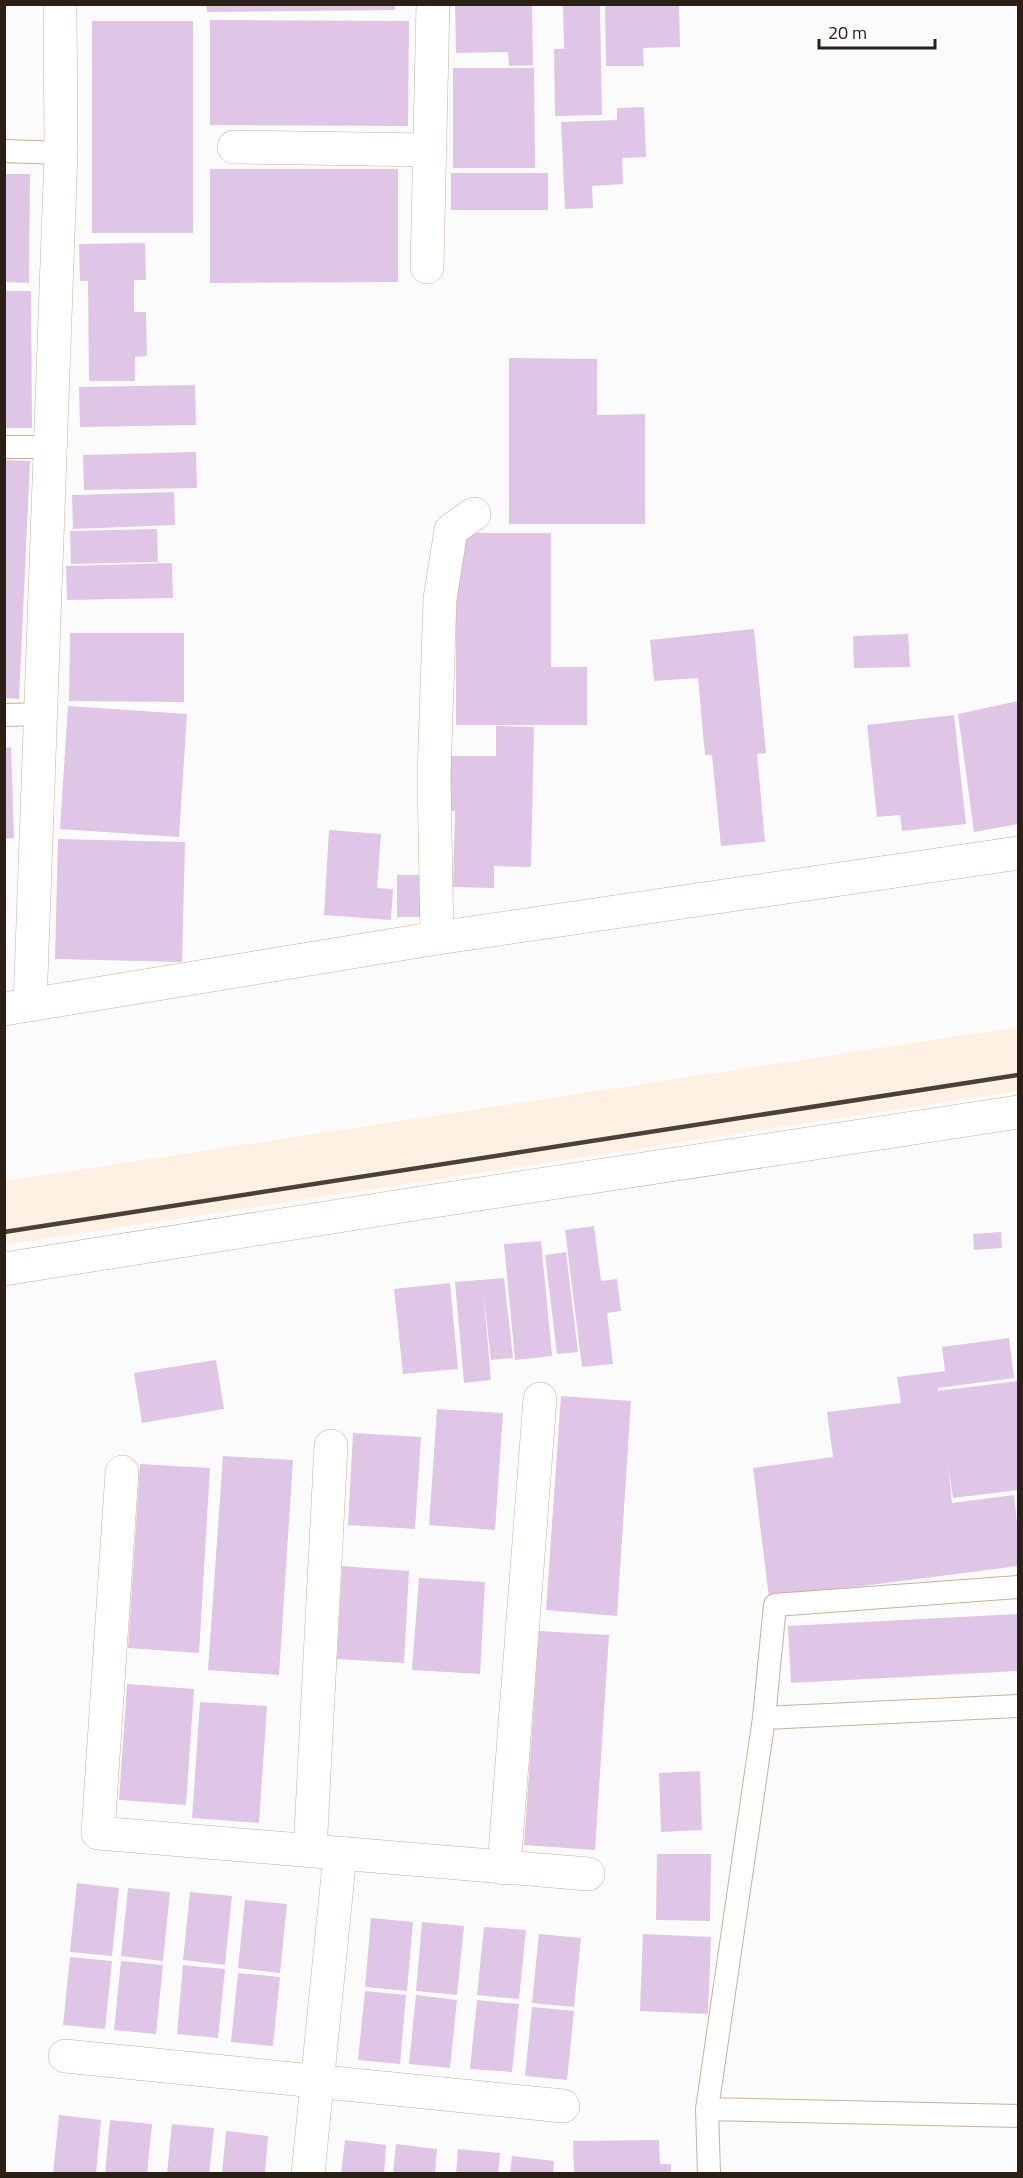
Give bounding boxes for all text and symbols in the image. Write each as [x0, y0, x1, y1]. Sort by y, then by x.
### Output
scale bar [819, 12, 934, 50]
text: 20 m [828, 19, 867, 46]

